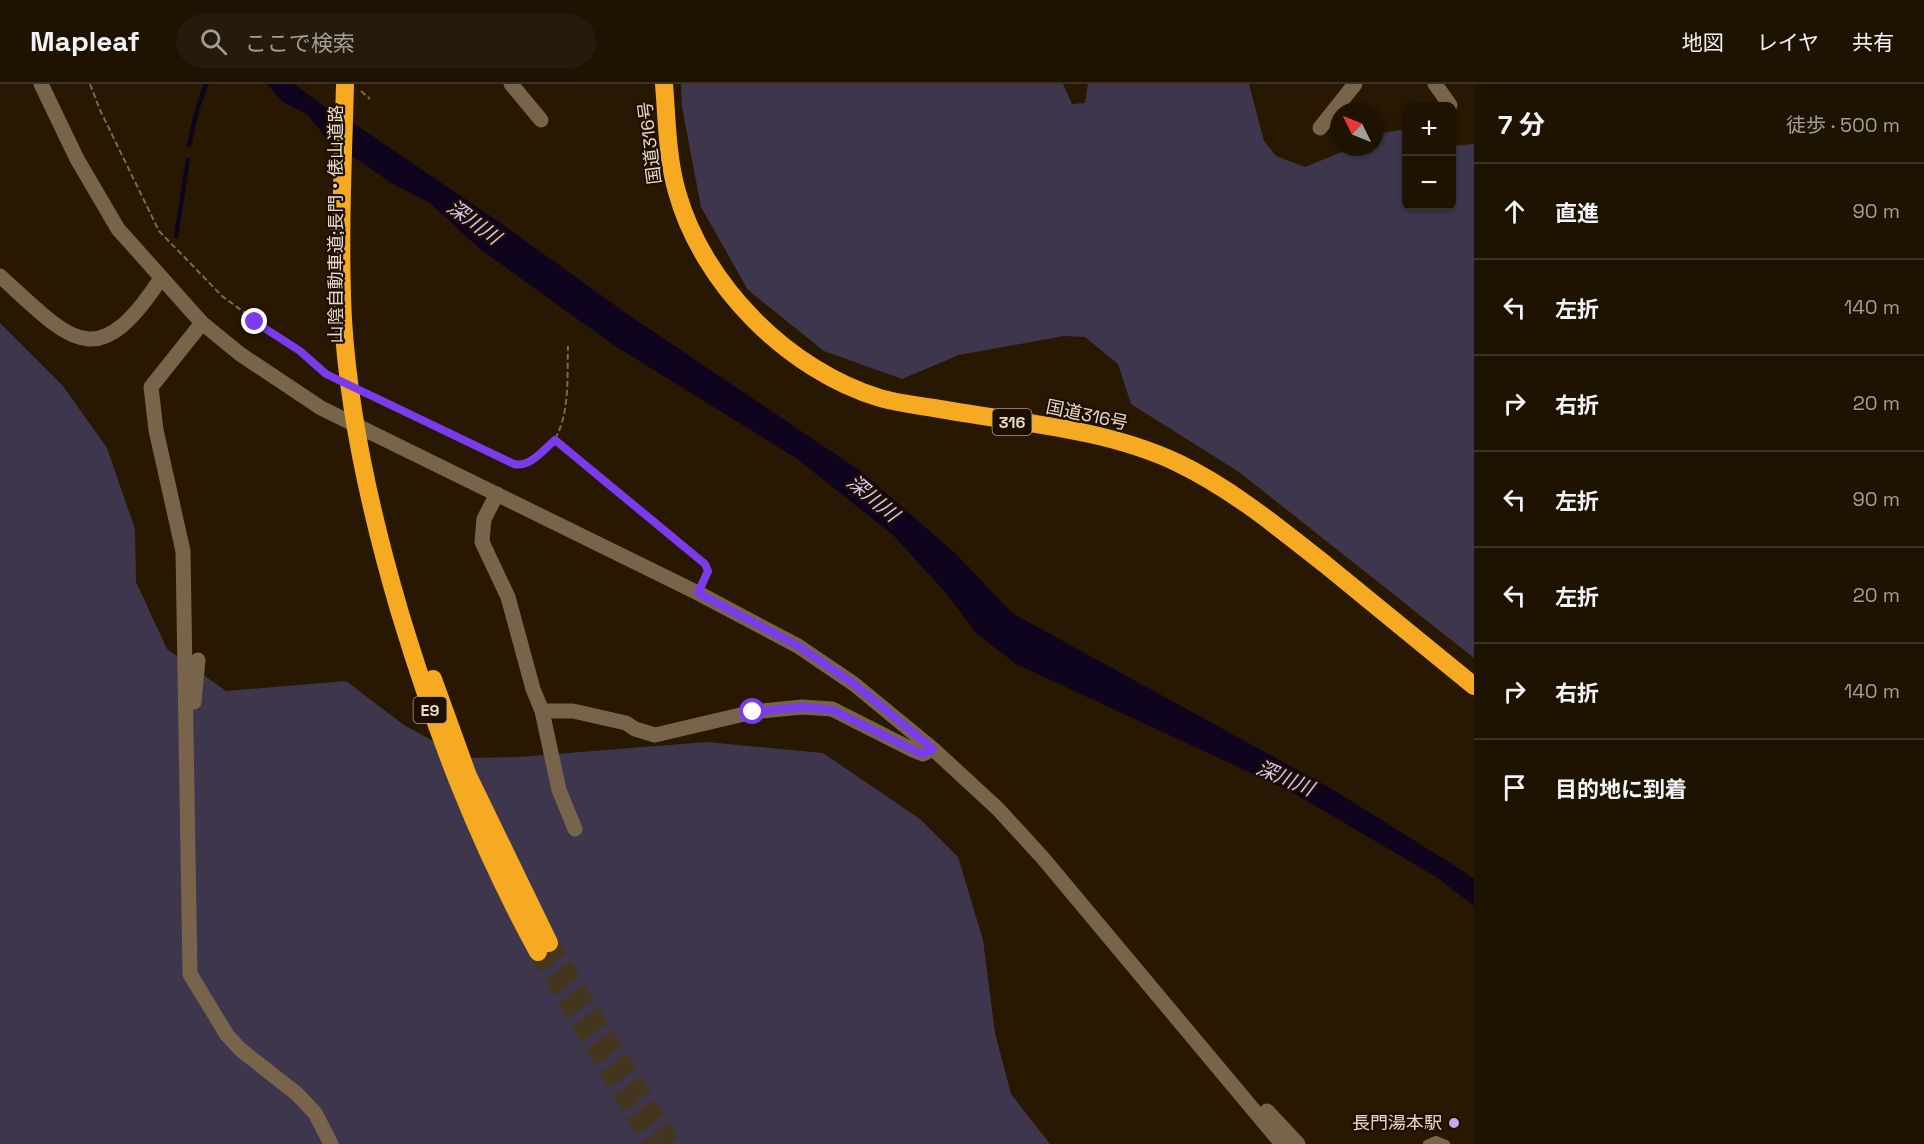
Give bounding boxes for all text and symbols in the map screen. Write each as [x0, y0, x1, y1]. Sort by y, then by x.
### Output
search box [176, 14, 596, 68]
text: Mapleaf [30, 23, 140, 59]
icon: search [197, 25, 230, 58]
text: ここで検索 [245, 29, 355, 57]
text: 地図 [1682, 29, 1724, 56]
text: レイヤ [1757, 29, 1819, 56]
text: 共有 [1852, 29, 1894, 56]
street label: 国道316号 [633, 100, 666, 186]
north arrow [1330, 102, 1384, 156]
map controls [1402, 102, 1456, 210]
button: + [1402, 102, 1456, 156]
street label: 山陰自動車道;長門・俵山道路 [324, 105, 347, 343]
text: 7 分 [1498, 108, 1545, 142]
text: 徒歩 · 500 m [1786, 112, 1900, 138]
button: − [1402, 156, 1456, 210]
water label: 深川川 [442, 194, 508, 251]
icon: ahead [1498, 195, 1531, 228]
text: 90 m [1853, 198, 1900, 224]
text: 直進 [1555, 199, 1599, 227]
icon: left [1498, 291, 1531, 324]
text: 140 m [1844, 294, 1900, 320]
text: 左折 [1555, 295, 1599, 323]
route end [241, 308, 267, 334]
icon: right [1498, 387, 1531, 420]
text: 20 m [1853, 390, 1900, 416]
text: 右折 [1555, 391, 1599, 419]
street label: 国道316号 [1044, 395, 1130, 434]
road number: 316 [992, 409, 1032, 435]
water label: 深川川 [842, 469, 906, 529]
icon: left [1498, 483, 1531, 516]
text: 90 m [1853, 486, 1900, 512]
text: 左折 [1555, 487, 1599, 515]
icon: left [1498, 579, 1531, 612]
text: 20 m [1853, 582, 1900, 608]
text: 左折 [1555, 583, 1599, 611]
icon: right [1498, 675, 1531, 708]
text: 140 m [1844, 678, 1900, 704]
text: 右折 [1555, 679, 1599, 707]
road number: E9 [414, 697, 446, 723]
route start [739, 698, 765, 724]
water label: 深川川 [1252, 754, 1320, 802]
icon: arrive [1498, 771, 1531, 804]
text: 目的地に到着 [1555, 775, 1687, 803]
place label: 長門湯本駅 [1352, 1111, 1442, 1134]
marker: 長門湯本駅 [1447, 1116, 1461, 1130]

